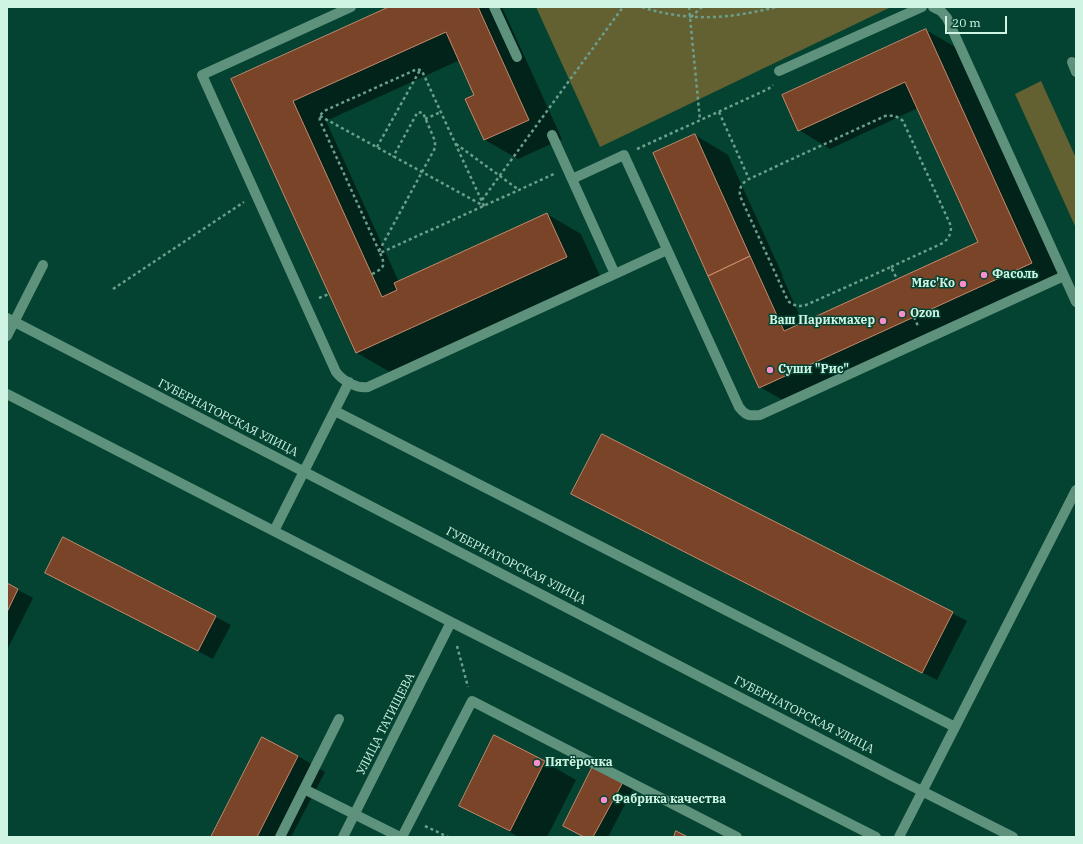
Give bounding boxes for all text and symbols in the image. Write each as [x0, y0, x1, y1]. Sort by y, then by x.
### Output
scale bar [947, 8, 1009, 34]
text: 20 m [952, 15, 981, 30]
place label: Фасоль [992, 268, 1038, 282]
marker: Фасоль [979, 270, 989, 280]
place label: Мяс'Ко [912, 277, 955, 291]
marker: Мяс'Ко [958, 279, 968, 289]
place label: Ozon [910, 307, 940, 321]
marker: Ozon [897, 309, 907, 319]
place label: Ваш Парикмахер [769, 314, 875, 328]
marker: Ваш Парикмахер [878, 316, 888, 326]
place label: Суши "Рис" [778, 363, 849, 377]
marker: Суши "Рис" [765, 365, 775, 375]
street label: ГУБЕРНАТОРСКАЯ УЛИЦА [155, 376, 301, 460]
street label: ГУБЕРНАТОРСКАЯ УЛИЦА [443, 524, 589, 608]
street label: УЛИЦА ТАТИЩЕВА [354, 670, 418, 778]
street label: ГУБЕРНАТОРСКАЯ УЛИЦА [731, 673, 877, 757]
place label: Пятёрочка [545, 756, 613, 770]
marker: Пятёрочка [532, 758, 542, 768]
place label: Фабрика качества [612, 793, 726, 807]
marker: Фабрика качества [599, 795, 609, 805]

